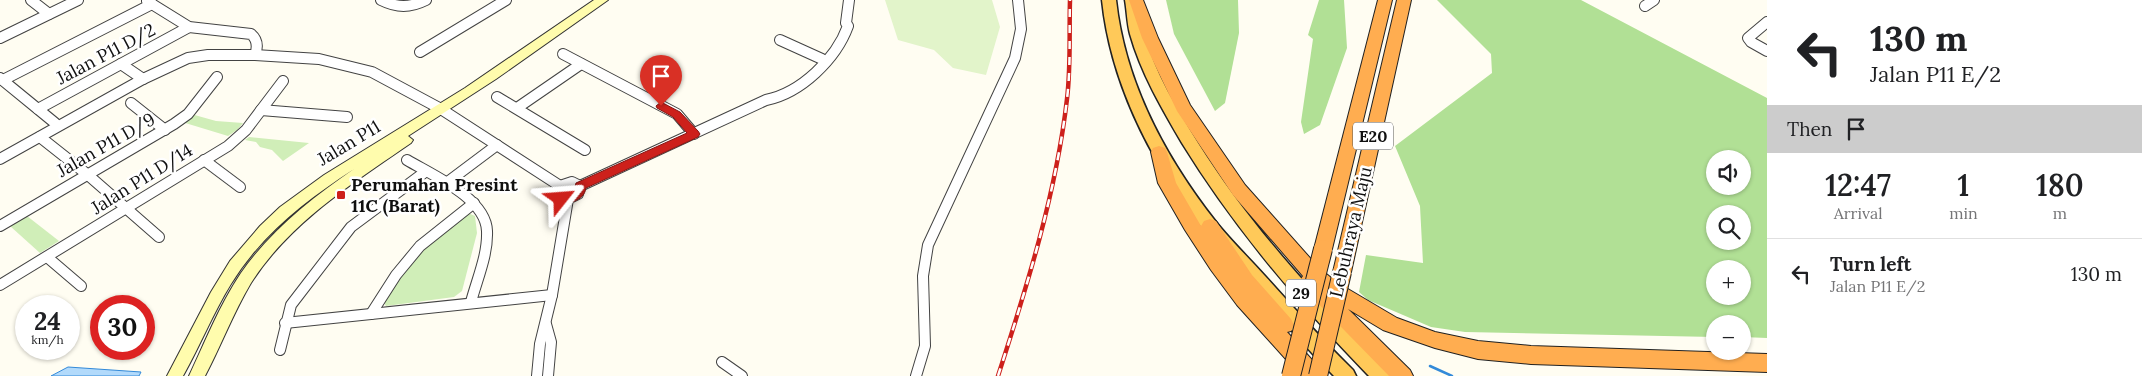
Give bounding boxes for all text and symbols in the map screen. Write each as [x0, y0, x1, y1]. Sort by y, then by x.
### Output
text: 130 m [1870, 16, 1967, 61]
street label: Jalan P11 D/2 [51, 18, 159, 90]
icon: left [1787, 20, 1852, 85]
pin [640, 55, 682, 106]
text: Jalan P11 E/2 [1870, 60, 2001, 88]
icon: arrive [647, 62, 675, 90]
street label: Jalan P11 D/9 [52, 107, 159, 182]
street label: Jalan P11 [312, 115, 384, 171]
icon: arrive [1842, 115, 1870, 143]
text: Then [1787, 117, 1832, 141]
road number: E20 [1353, 122, 1393, 150]
street label: Jalan P11 D/14 [86, 138, 197, 219]
map controls [1706, 150, 1751, 360]
button: sound [1706, 150, 1751, 195]
street label: Lebuhraya Maju [1324, 164, 1377, 300]
text: 12:47 [1825, 166, 1891, 204]
text: 1 [1958, 166, 1969, 204]
text: 180 [2036, 166, 2084, 204]
position arrow [534, 172, 586, 224]
place label: Perumahan Presint 11C (Barat) [351, 173, 518, 217]
marker: Perumahan Presint 11C (Barat) [335, 189, 347, 201]
text: Arrival [1834, 203, 1883, 223]
text: min [1949, 203, 1978, 223]
text: m [2053, 203, 2067, 223]
button: search [1706, 205, 1751, 250]
text: Turn left [1830, 252, 1911, 276]
button: + [1706, 260, 1751, 305]
icon: left [1787, 260, 1815, 288]
text: 130 m [2071, 262, 2122, 286]
text: Jalan P11 E/2 [1830, 276, 1925, 296]
road number: 29 [1286, 280, 1316, 306]
speed limit sign: 30 [90, 295, 155, 360]
text: 24 [34, 305, 61, 337]
button: − [1706, 315, 1751, 360]
text: km/h [31, 332, 64, 347]

